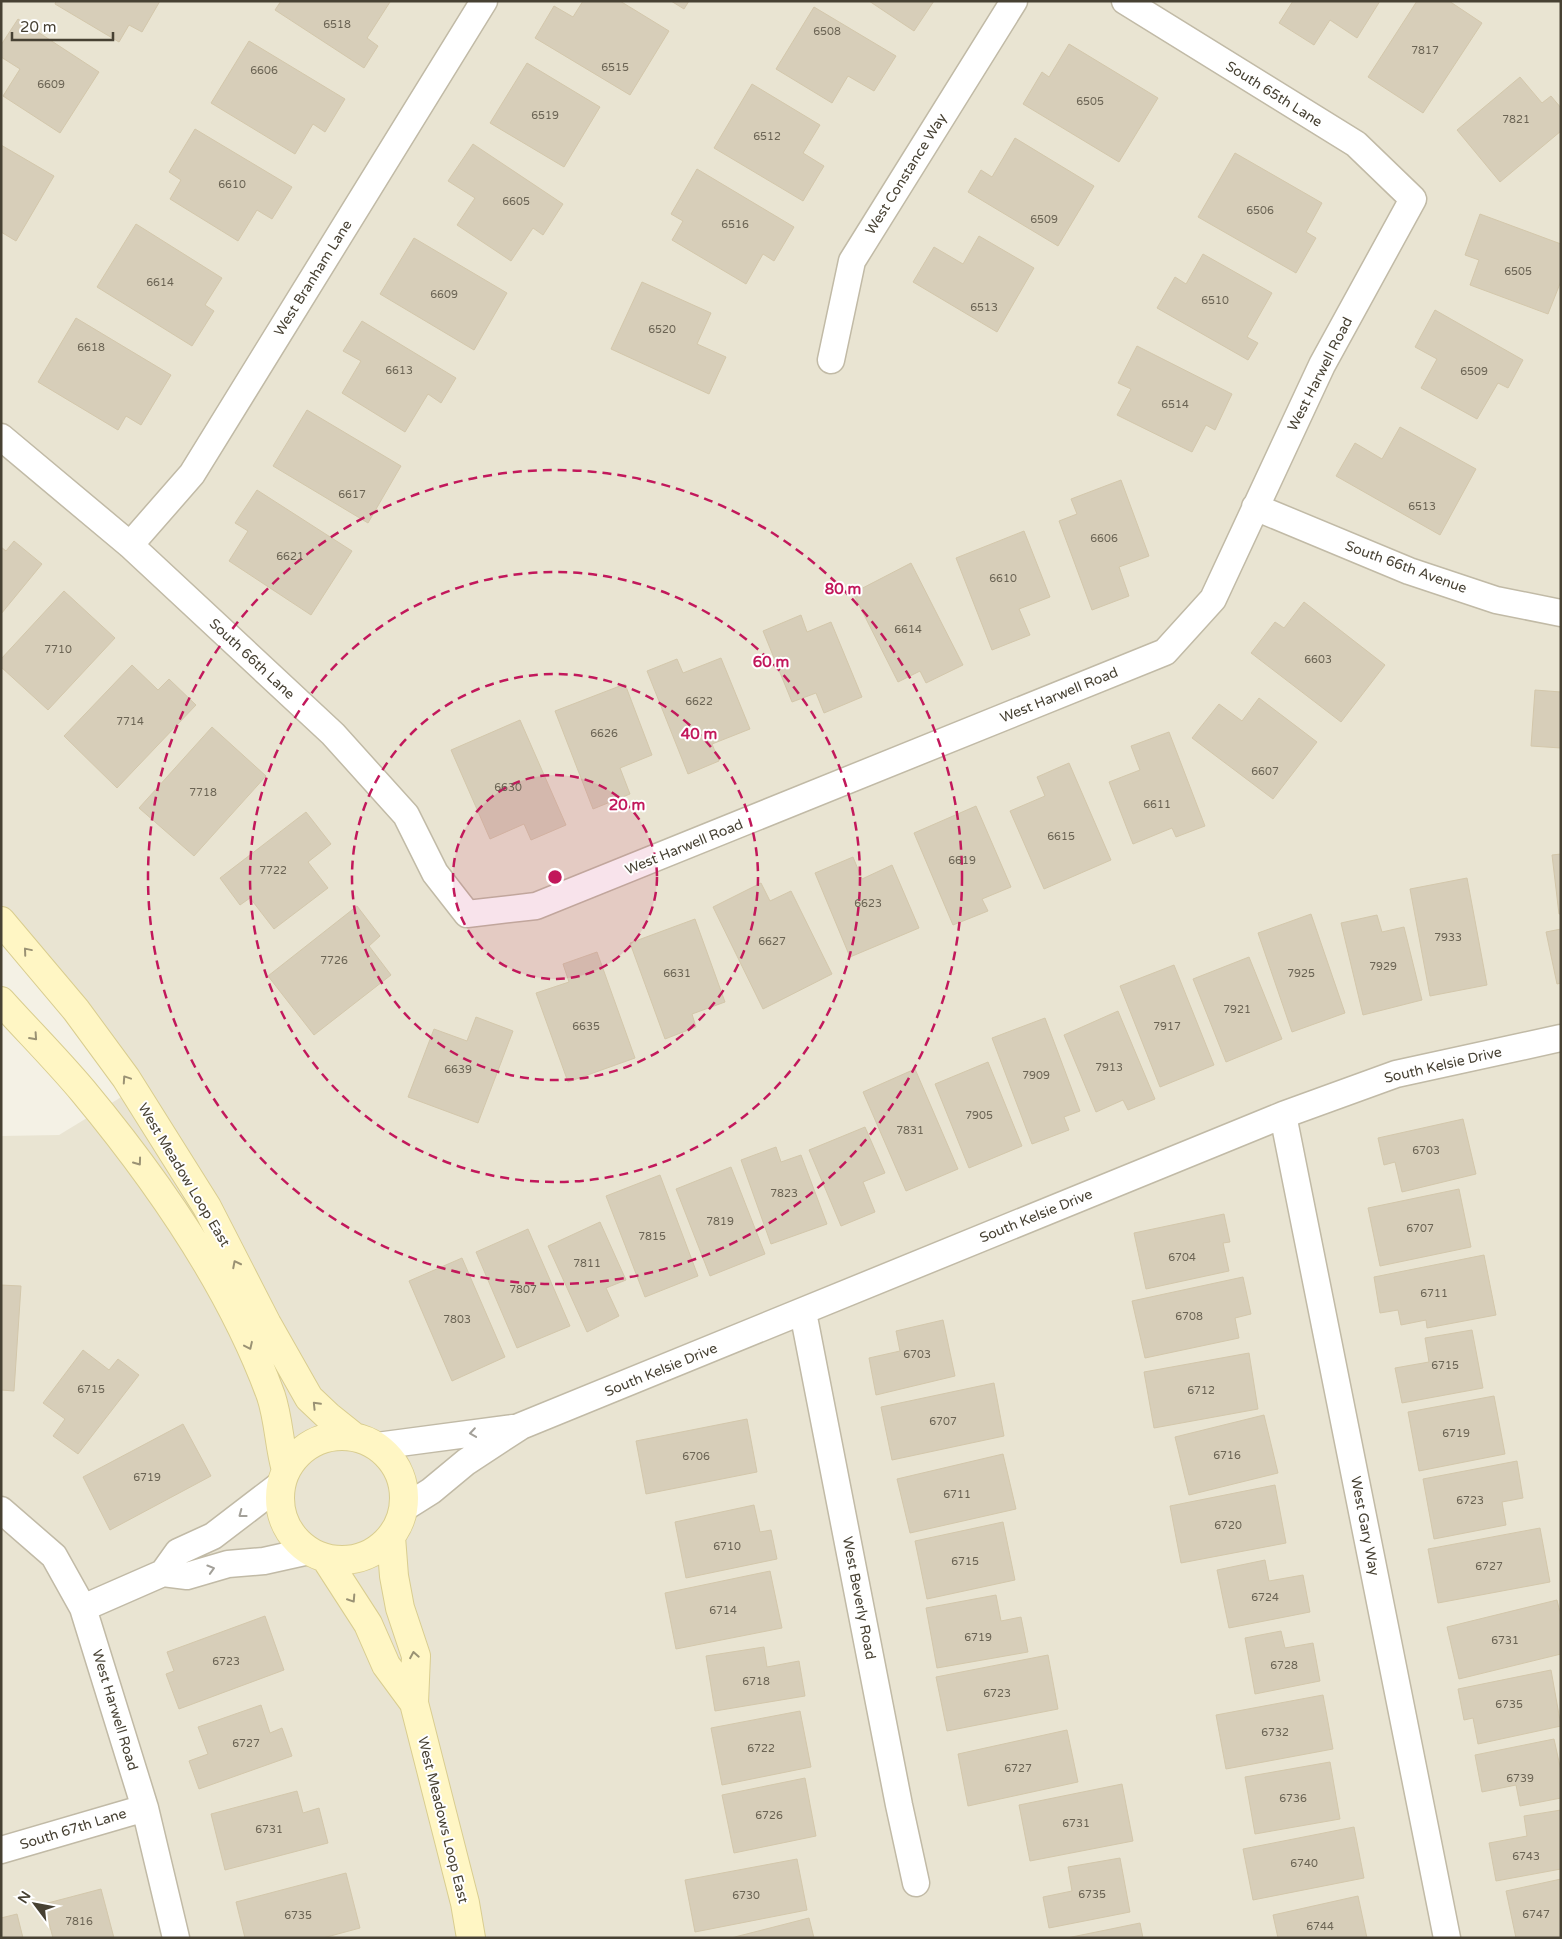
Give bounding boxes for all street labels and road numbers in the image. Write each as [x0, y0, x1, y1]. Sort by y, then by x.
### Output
street label: South 65th Lane [1223, 57, 1325, 131]
street label: West Constance Way [862, 110, 951, 238]
street label: West Branham Lane [270, 217, 356, 339]
street label: West Harwell Road [1284, 314, 1356, 434]
street label: South 66th Avenue [1343, 537, 1469, 597]
street label: South 66th Lane [206, 615, 298, 703]
street label: West Harwell Road [998, 664, 1120, 726]
street label: West Harwell Road [623, 816, 745, 878]
street label: South Kelsie Drive [1383, 1043, 1504, 1087]
street label: West Meadow Loop East [134, 1100, 234, 1250]
street label: South Kelsie Drive [977, 1186, 1095, 1246]
street label: South Kelsie Drive [602, 1340, 720, 1400]
street label: West Gary Way [1347, 1475, 1383, 1578]
street label: West Beverly Road [839, 1535, 879, 1661]
street label: West Harwell Road [89, 1647, 141, 1773]
street label: West Meadows Loop East [414, 1735, 472, 1906]
street label: South 67th Lane [18, 1805, 128, 1853]

